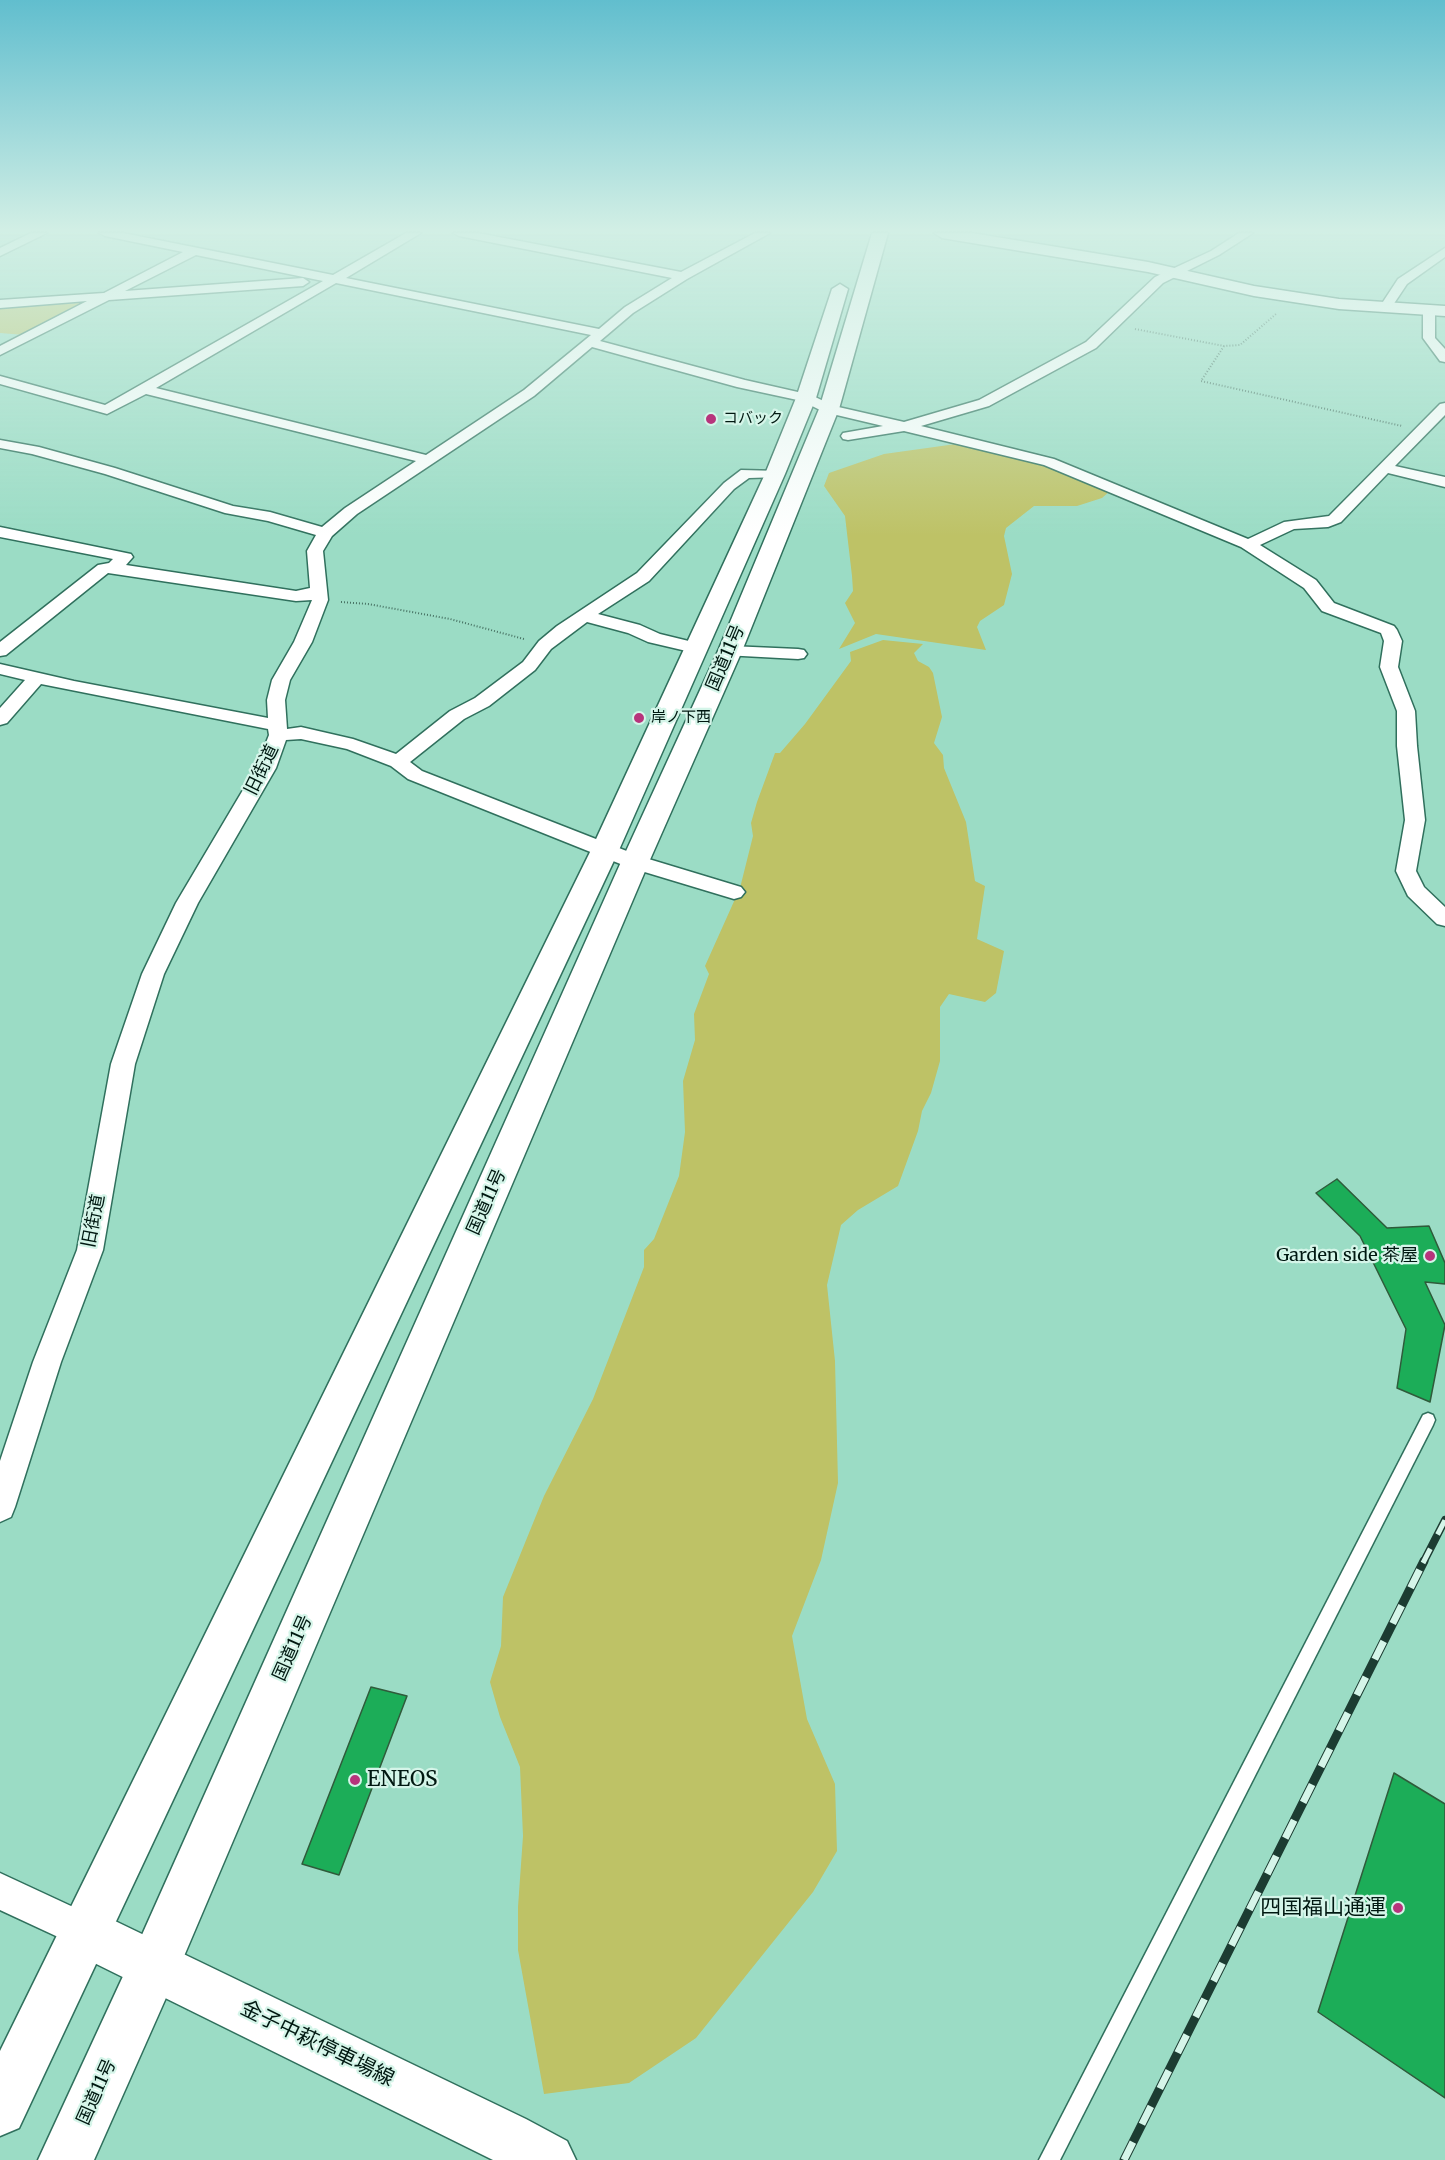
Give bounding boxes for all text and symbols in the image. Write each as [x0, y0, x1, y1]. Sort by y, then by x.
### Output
place label: コバック [723, 410, 783, 428]
marker: コバック [704, 412, 718, 426]
street label: 国道11号 [702, 622, 750, 694]
place label: 岸ノ下西 [651, 709, 711, 727]
marker: 岸ノ下西 [632, 711, 646, 725]
street label: 旧街道 [240, 741, 284, 799]
street label: 国道11号 [463, 1166, 511, 1238]
street label: 旧街道 [78, 1192, 110, 1250]
place label: Garden side 茶屋 [1276, 1245, 1418, 1267]
marker: Garden side 茶屋 [1423, 1249, 1437, 1263]
street label: 国道11号 [269, 1612, 317, 1684]
place label: ENEOS [367, 1767, 438, 1793]
marker: ENEOS [348, 1773, 362, 1787]
place label: 四国福山通運 [1260, 1895, 1386, 1921]
marker: 四国福山通運 [1391, 1901, 1405, 1915]
street label: 金子中萩停車場線 [236, 1996, 398, 2092]
street label: 国道11号 [73, 2056, 121, 2128]

